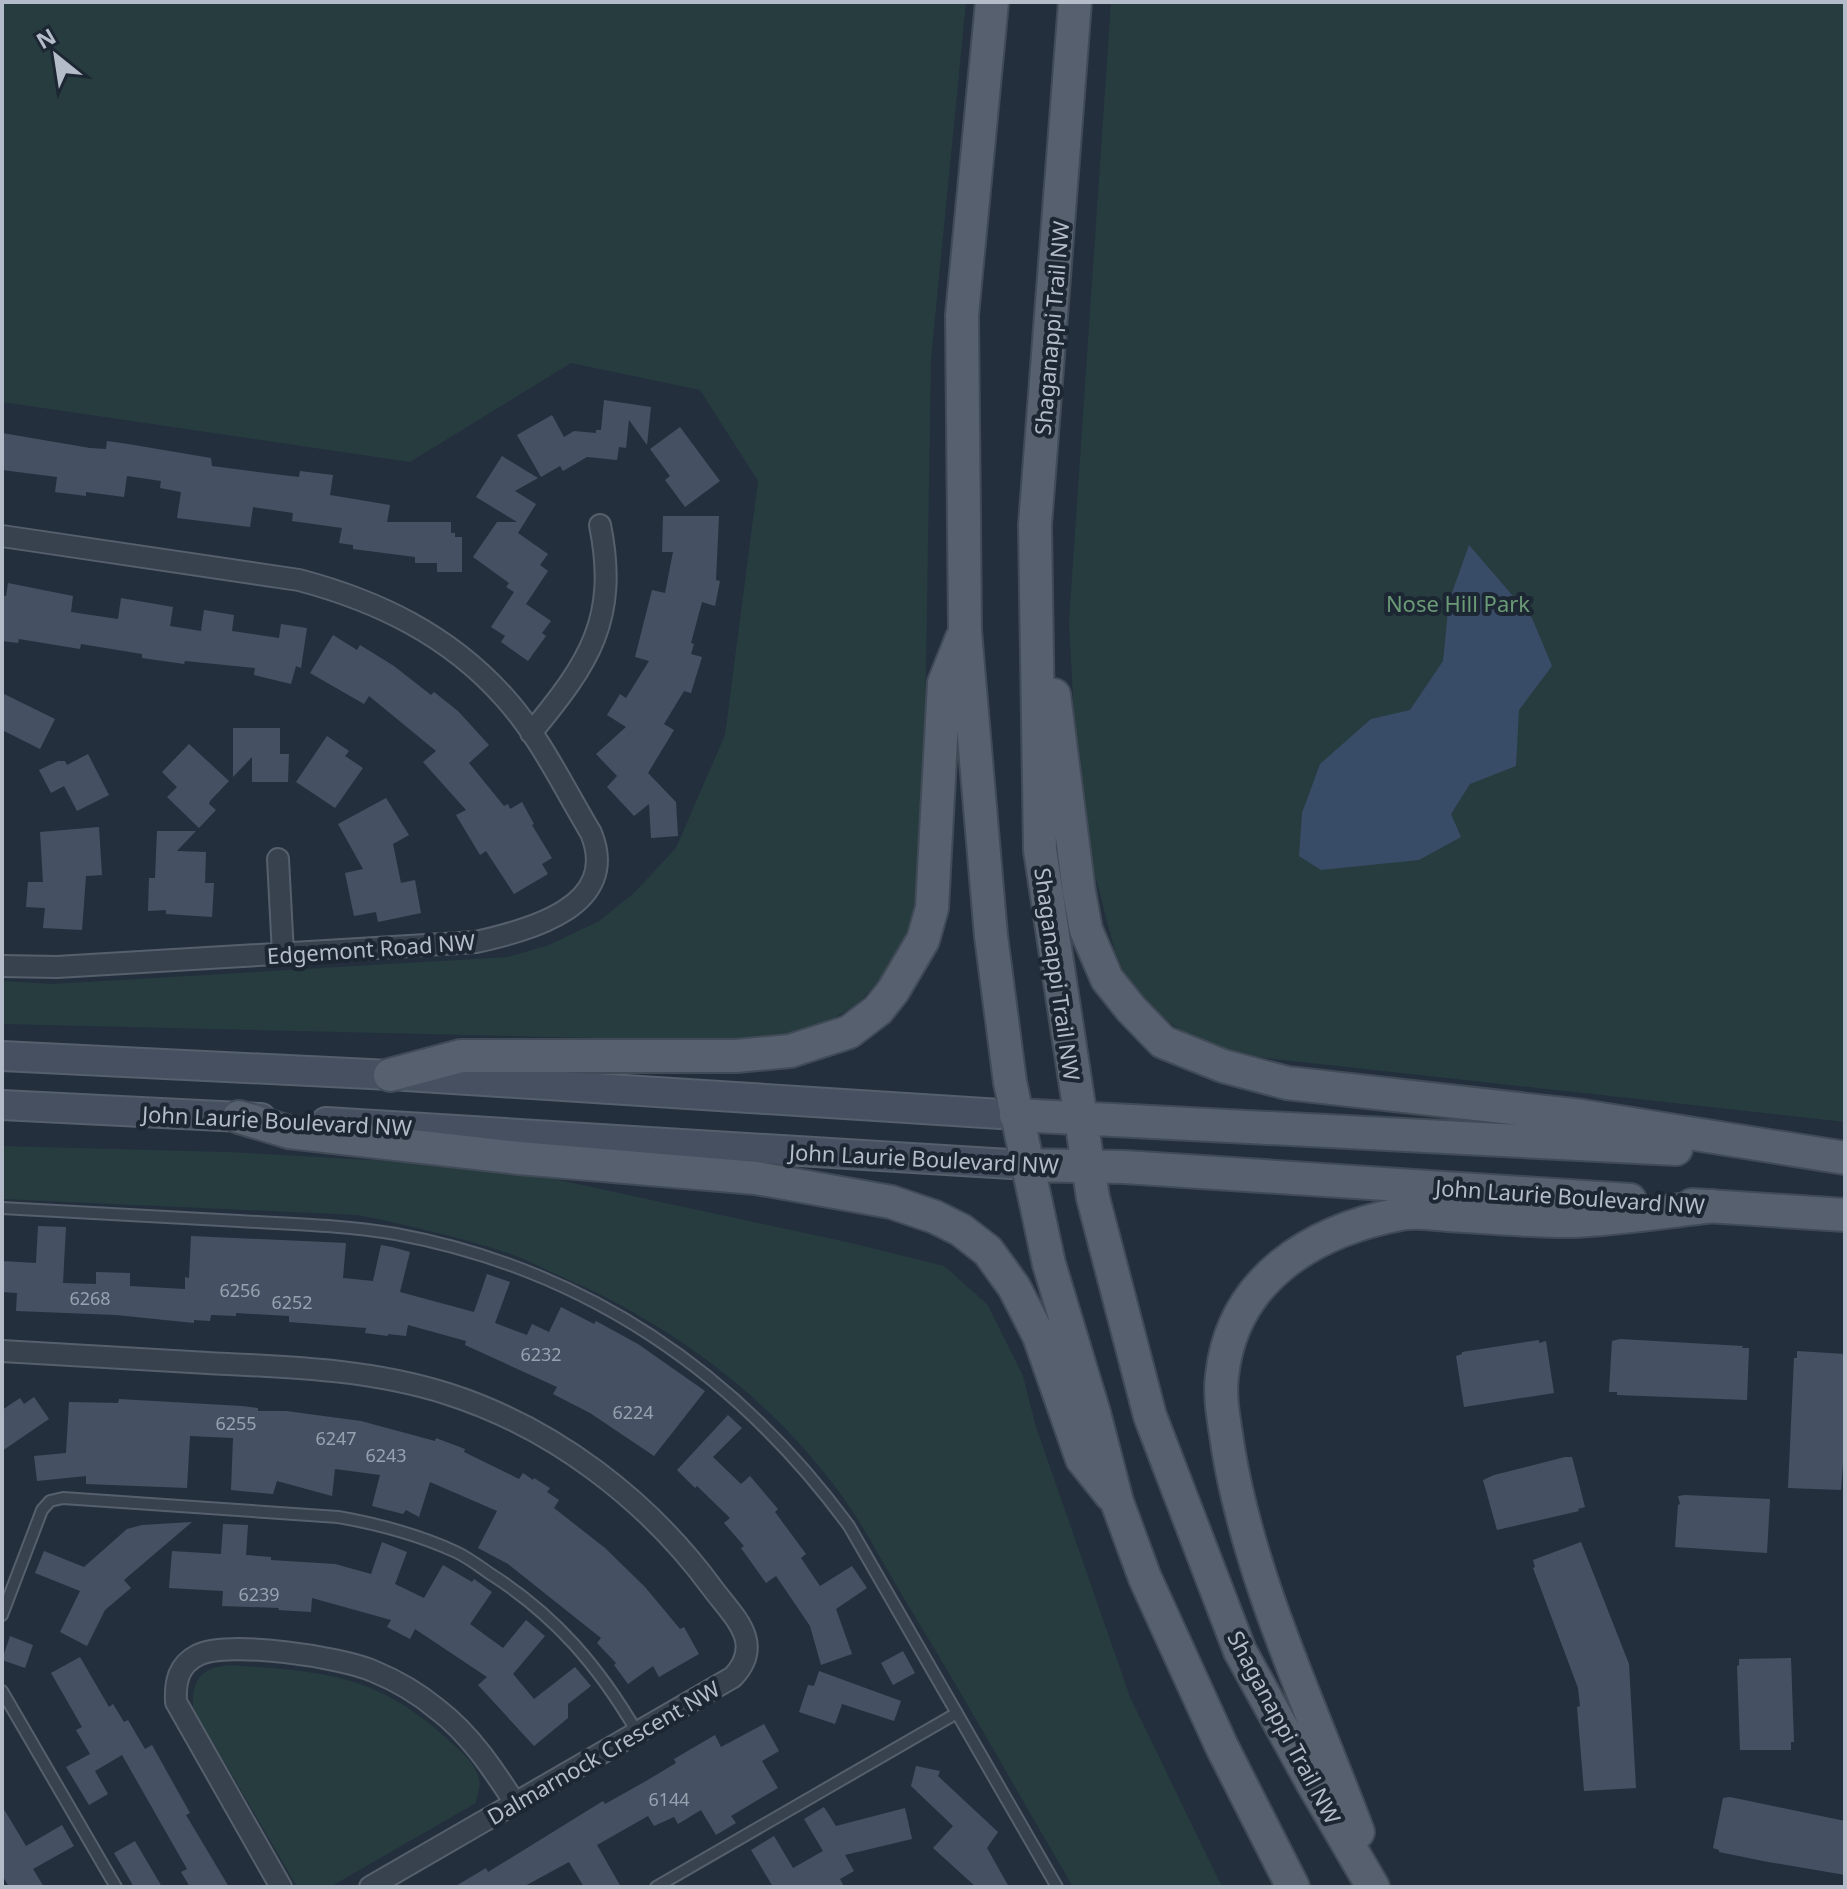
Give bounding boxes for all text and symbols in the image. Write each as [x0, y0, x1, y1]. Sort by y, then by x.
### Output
north arrow [16, 16, 96, 96]
text: N [30, 20, 61, 55]
street label: Shaganappi Trail NW [1027, 219, 1075, 436]
park label: Nose Hill Park [1386, 588, 1530, 618]
street label: Shaganappi Trail NW [1028, 866, 1088, 1083]
street label: Edgemont Road NW [266, 926, 477, 970]
street label: John Laurie Boulevard NW [139, 1098, 413, 1142]
street label: John Laurie Boulevard NW [786, 1136, 1060, 1180]
street label: John Laurie Boulevard NW [1432, 1171, 1706, 1220]
house number: 6256 [219, 1278, 261, 1302]
house number: 6268 [69, 1286, 111, 1310]
house number: 6252 [271, 1290, 313, 1314]
house number: 6232 [520, 1342, 562, 1366]
house number: 6224 [612, 1400, 654, 1424]
house number: 6255 [215, 1411, 257, 1435]
house number: 6247 [315, 1426, 357, 1450]
house number: 6243 [365, 1443, 407, 1467]
house number: 6239 [238, 1582, 280, 1606]
street label: Shaganappi Trail NW [1221, 1625, 1349, 1829]
street label: Dalmarnock Crescent NW [481, 1673, 725, 1831]
house number: 6144 [648, 1787, 690, 1811]

